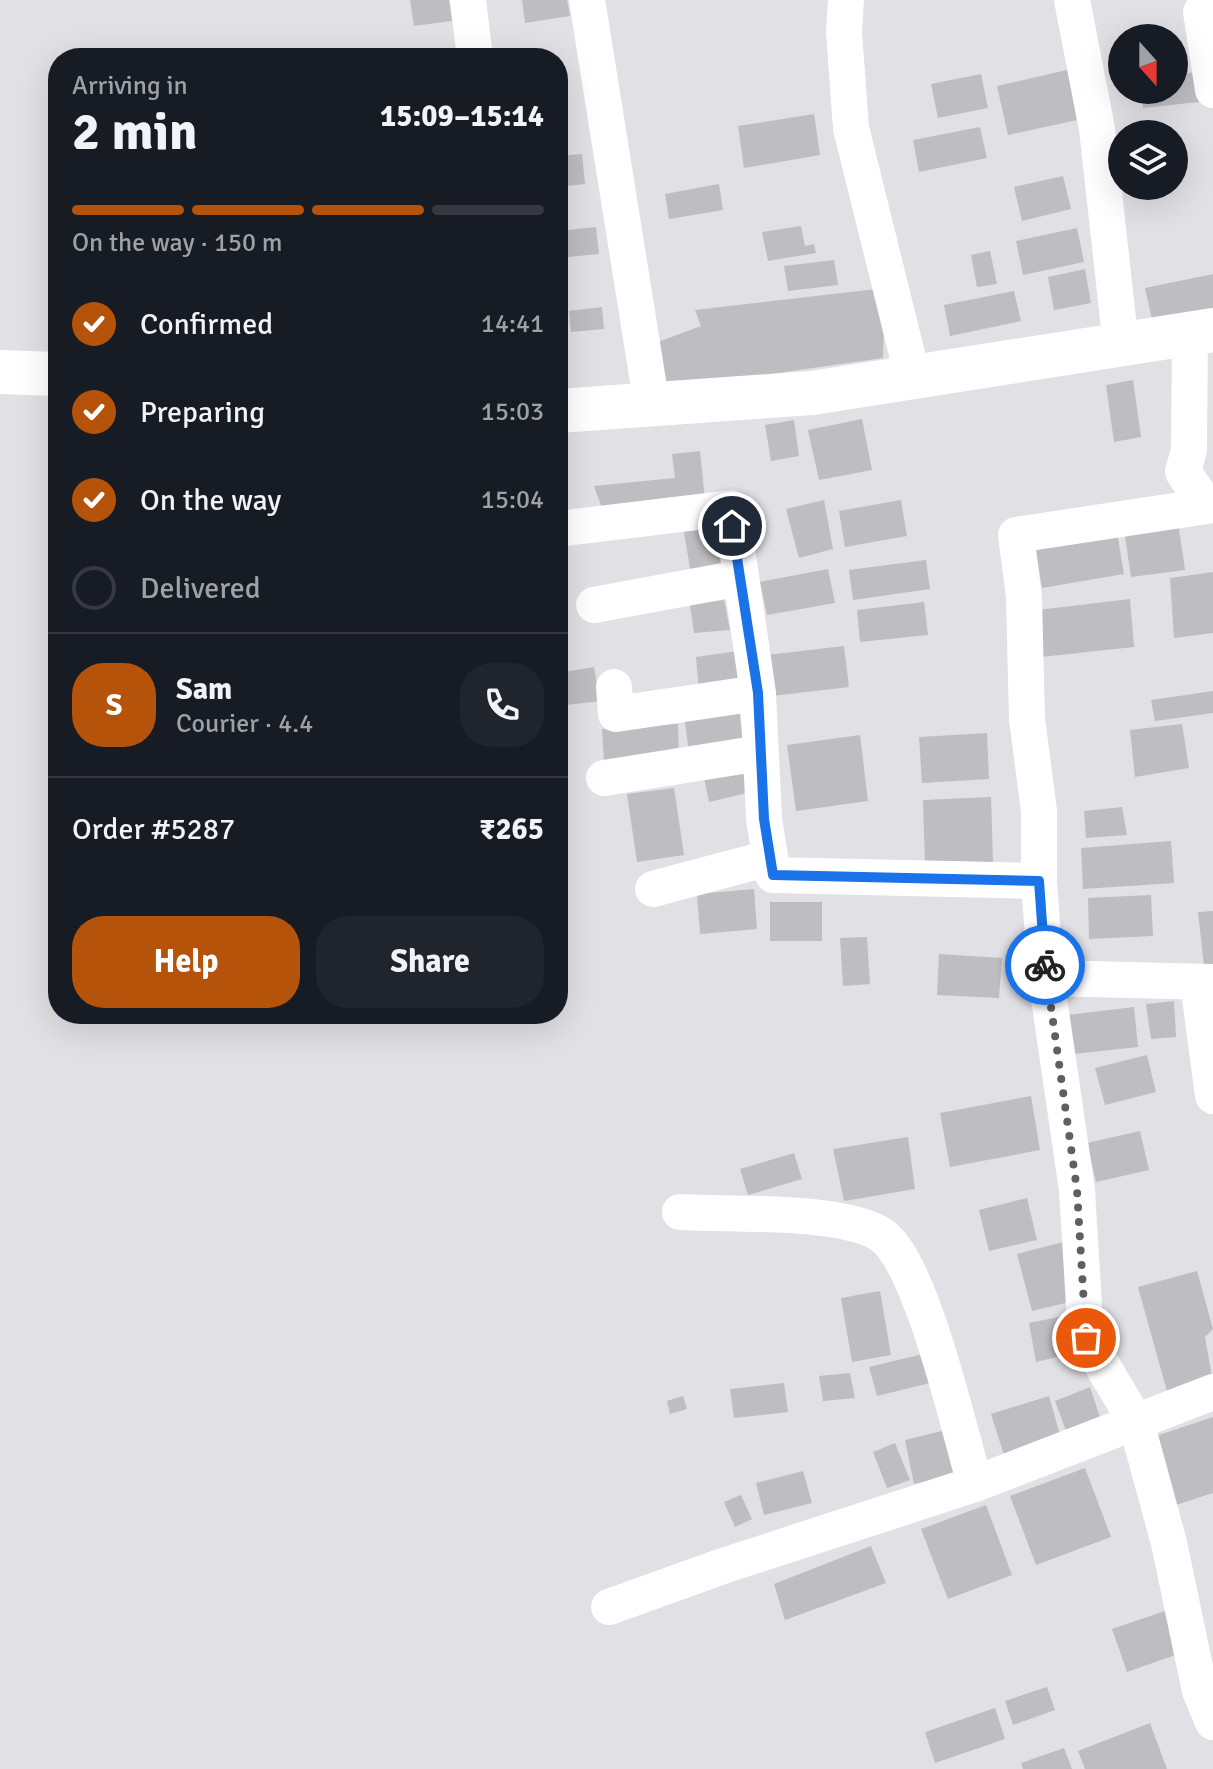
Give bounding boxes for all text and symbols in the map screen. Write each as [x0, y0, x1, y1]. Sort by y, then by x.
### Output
north arrow [1108, 24, 1188, 104]
map controls [1108, 24, 1188, 200]
text: Arriving in [72, 70, 188, 102]
text: 15:09–15:14 [380, 98, 544, 135]
text: 2 min [72, 100, 198, 164]
button: layers [1108, 120, 1188, 200]
text: On the way · 150 m [72, 227, 282, 259]
icon: check [72, 302, 116, 346]
text: Confirmed [140, 306, 273, 343]
text: 14:41 [481, 308, 544, 340]
icon: check [72, 390, 116, 434]
text: Preparing [140, 394, 265, 431]
text: 15:03 [481, 396, 544, 428]
icon: check [72, 478, 116, 522]
text: On the way [140, 482, 281, 519]
text: 15:04 [481, 484, 544, 516]
pin [698, 492, 766, 560]
icon: home [710, 504, 754, 548]
text: Delivered [140, 570, 261, 607]
button: phone [460, 663, 544, 747]
text: Sam [176, 671, 232, 708]
text: S [106, 687, 122, 724]
text: Courier · 4.4 [176, 708, 313, 740]
text: Order #5287 [72, 811, 235, 848]
text: ₹265 [479, 811, 544, 848]
button: Help [72, 916, 300, 1008]
button: Share [316, 916, 544, 1008]
courier [1005, 925, 1085, 1005]
icon: bike [1023, 943, 1067, 987]
pin [1052, 1304, 1120, 1372]
icon: bag [1064, 1316, 1108, 1360]

